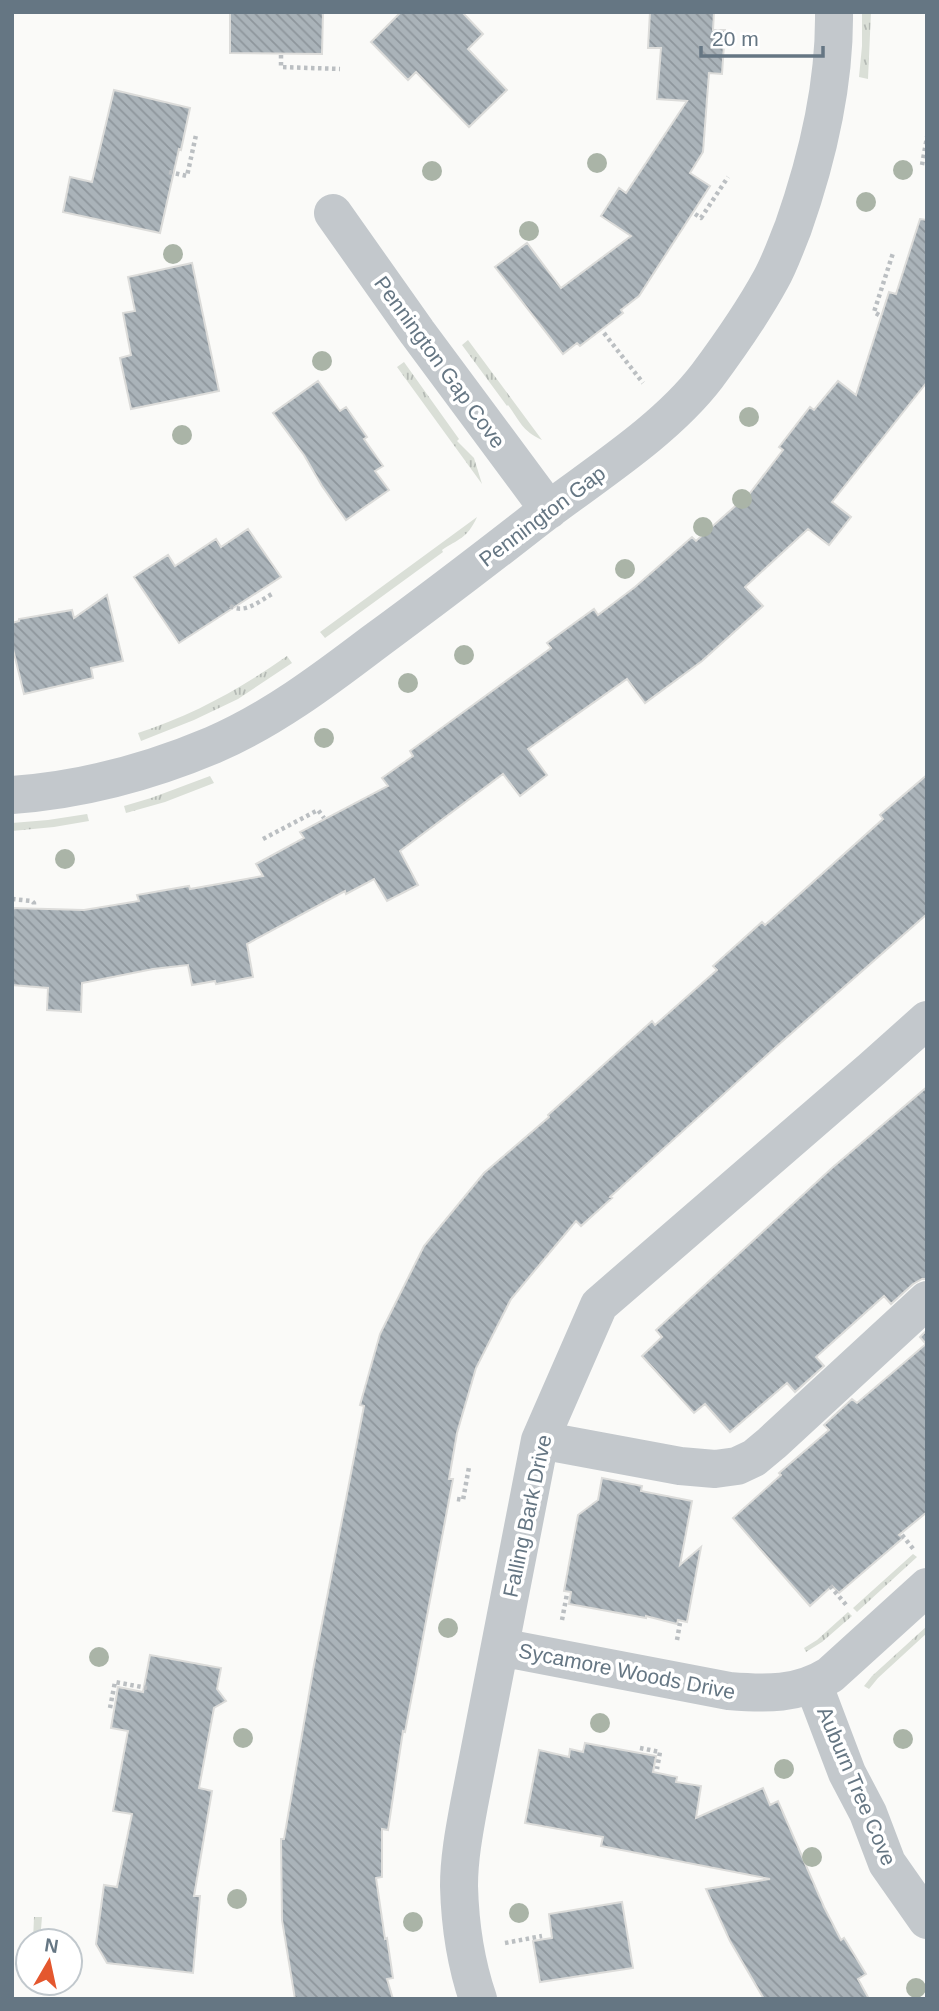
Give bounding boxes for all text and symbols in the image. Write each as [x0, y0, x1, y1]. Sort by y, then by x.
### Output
scale bar [701, 14, 824, 58]
text: 20 m [712, 27, 759, 50]
street label: Pennington Gap Cove [370, 272, 510, 452]
street label: Pennington Gap [474, 461, 610, 571]
street label: Falling Bark Drive [499, 1433, 555, 1599]
street label: Sycamore Woods Drive [517, 1639, 737, 1703]
street label: Auburn Tree Cove [813, 1703, 901, 1869]
north arrow [14, 1927, 84, 1997]
text: N [43, 1934, 60, 1957]

